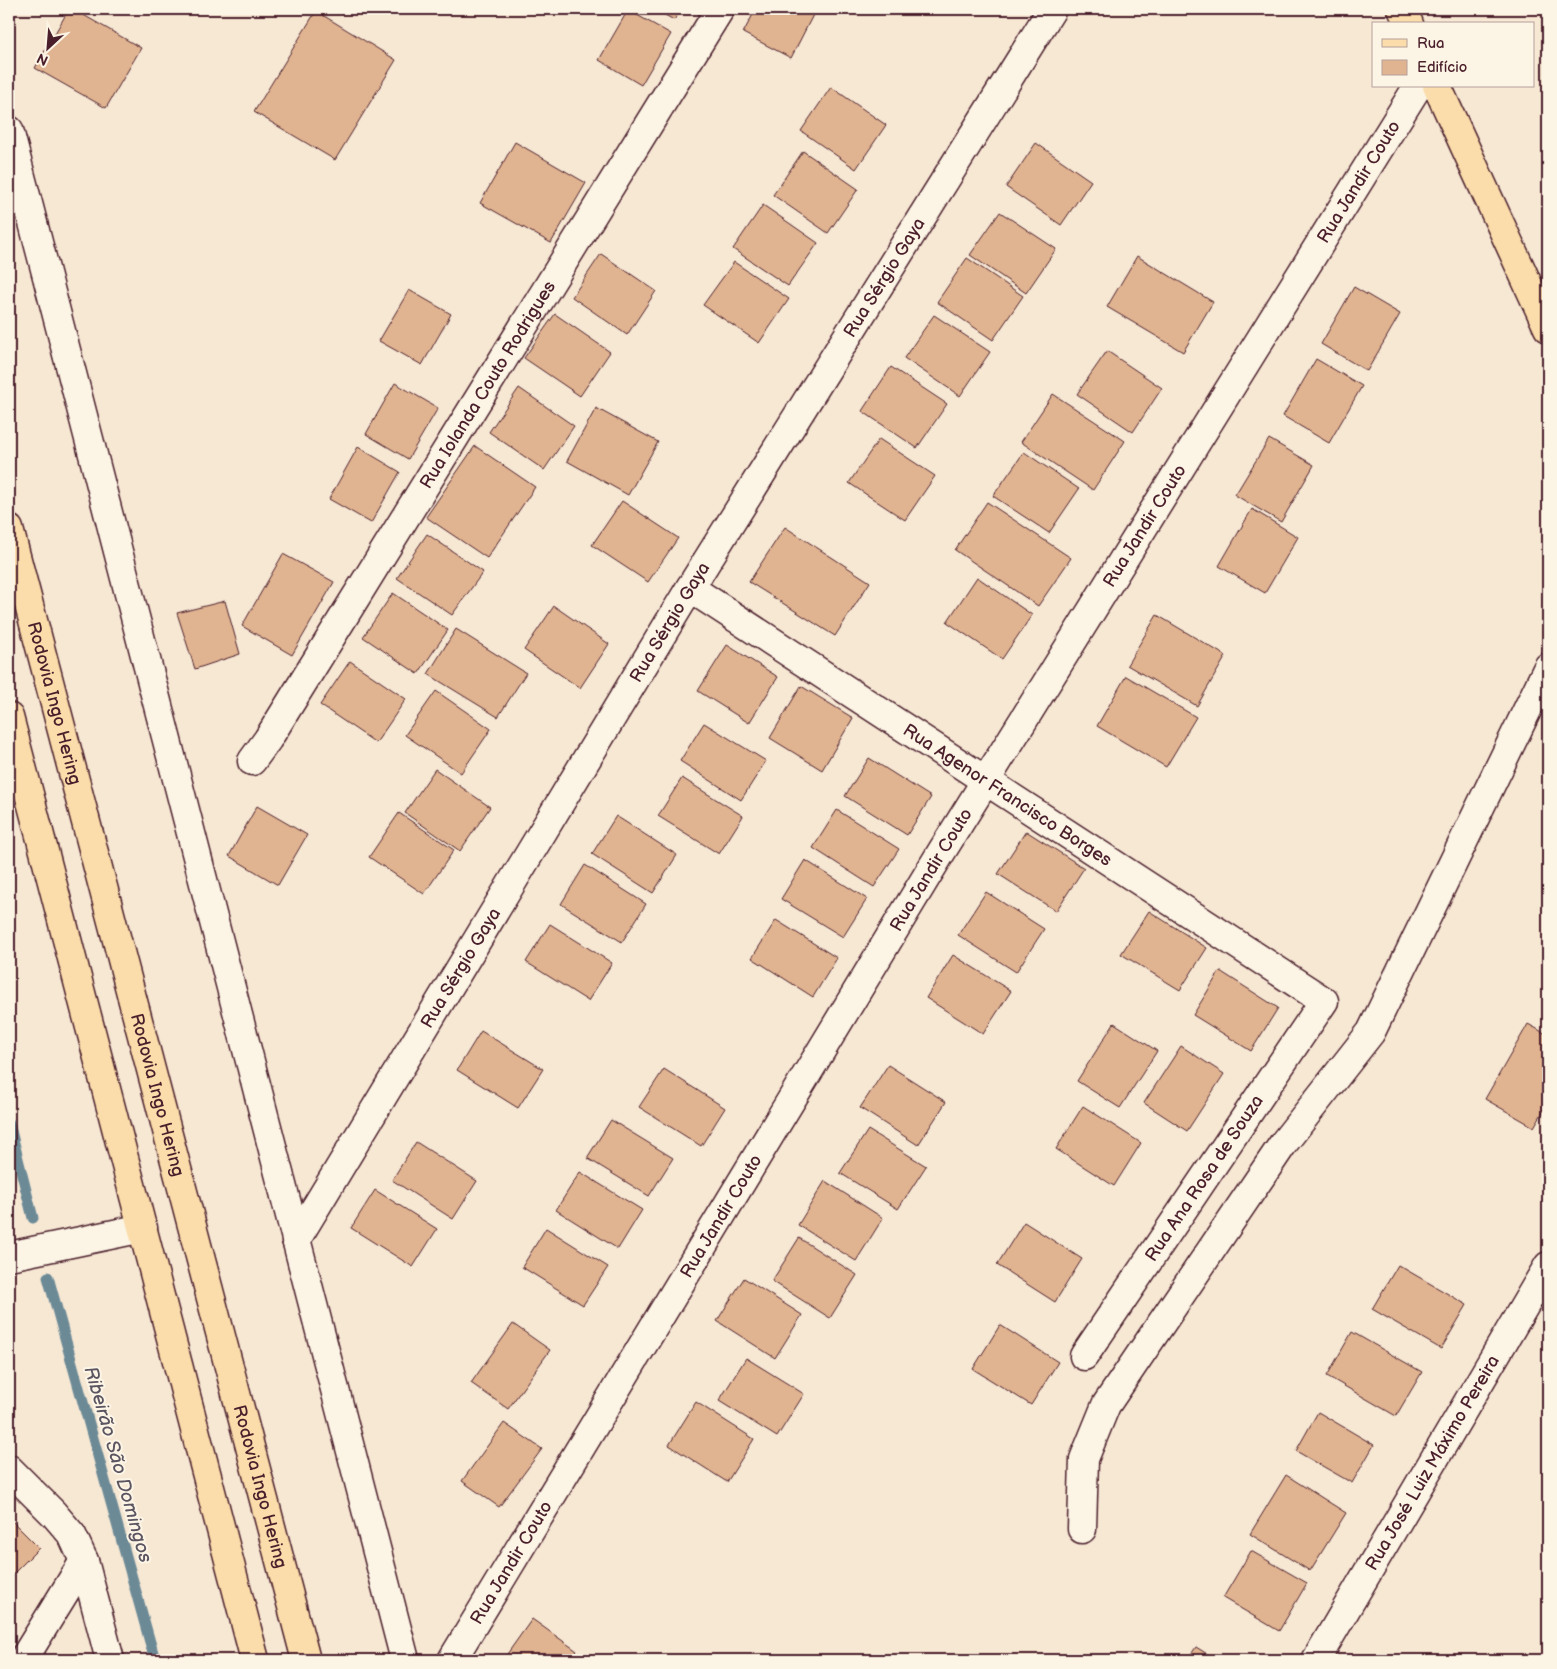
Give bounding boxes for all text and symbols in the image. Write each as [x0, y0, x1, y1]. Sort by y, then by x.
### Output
north arrow [22, 22, 72, 72]
legend [1372, 22, 1534, 88]
text: Rua [1417, 34, 1445, 53]
text: N [34, 49, 51, 69]
text: Edifício [1417, 58, 1467, 77]
street label: Rua Jandir Couto [1313, 117, 1405, 247]
street label: Rua Sérgio Gaya [839, 214, 930, 341]
street label: Rua Iolanda Couto Rodrigues [416, 277, 560, 493]
street label: Rua Jandir Couto [1099, 461, 1191, 591]
street label: Rua Sérgio Gaya [626, 558, 714, 686]
street label: Rodovia Ingo Hering [23, 619, 86, 787]
street label: Rua Agenor Francisco Borges [899, 720, 1116, 871]
street label: Rua Jandir Couto [886, 805, 977, 935]
street label: Rua Sérgio Gaya [417, 904, 505, 1032]
street label: Rodovia Ingo Hering [126, 1011, 189, 1179]
street label: Rua Ana Rosa de Souza [1141, 1091, 1268, 1265]
street label: Rua Jandir Couto [676, 1151, 767, 1282]
street label: Rua José Luiz Máximo Pereira [1361, 1352, 1504, 1574]
water label: Ribeirão São Domingos [79, 1364, 157, 1566]
street label: Rodovia Ingo Hering [228, 1403, 291, 1571]
street label: Rua Jandir Couto [466, 1497, 557, 1628]

